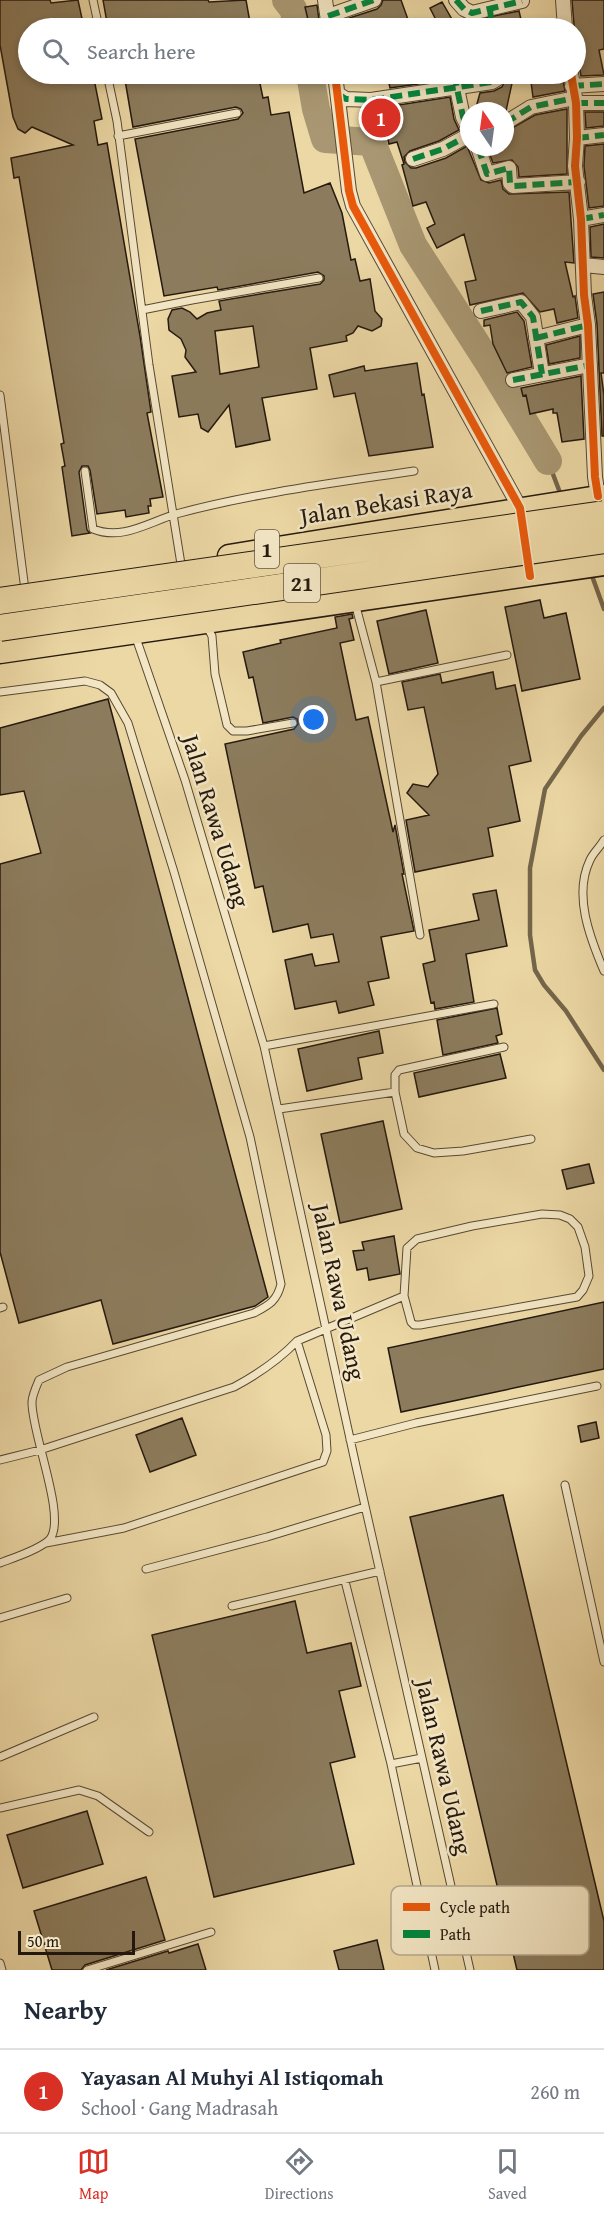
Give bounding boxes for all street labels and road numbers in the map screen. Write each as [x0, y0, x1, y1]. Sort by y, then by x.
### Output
street label: Jalan Bekasi Raya [294, 472, 475, 534]
road number: 1 [255, 530, 279, 568]
road number: 21 [284, 564, 320, 602]
street label: Jalan Rawa Udang [173, 727, 259, 912]
street label: Jalan Rawa Udang [303, 1198, 375, 1383]
street label: Jalan Rawa Udang [407, 1673, 482, 1858]

